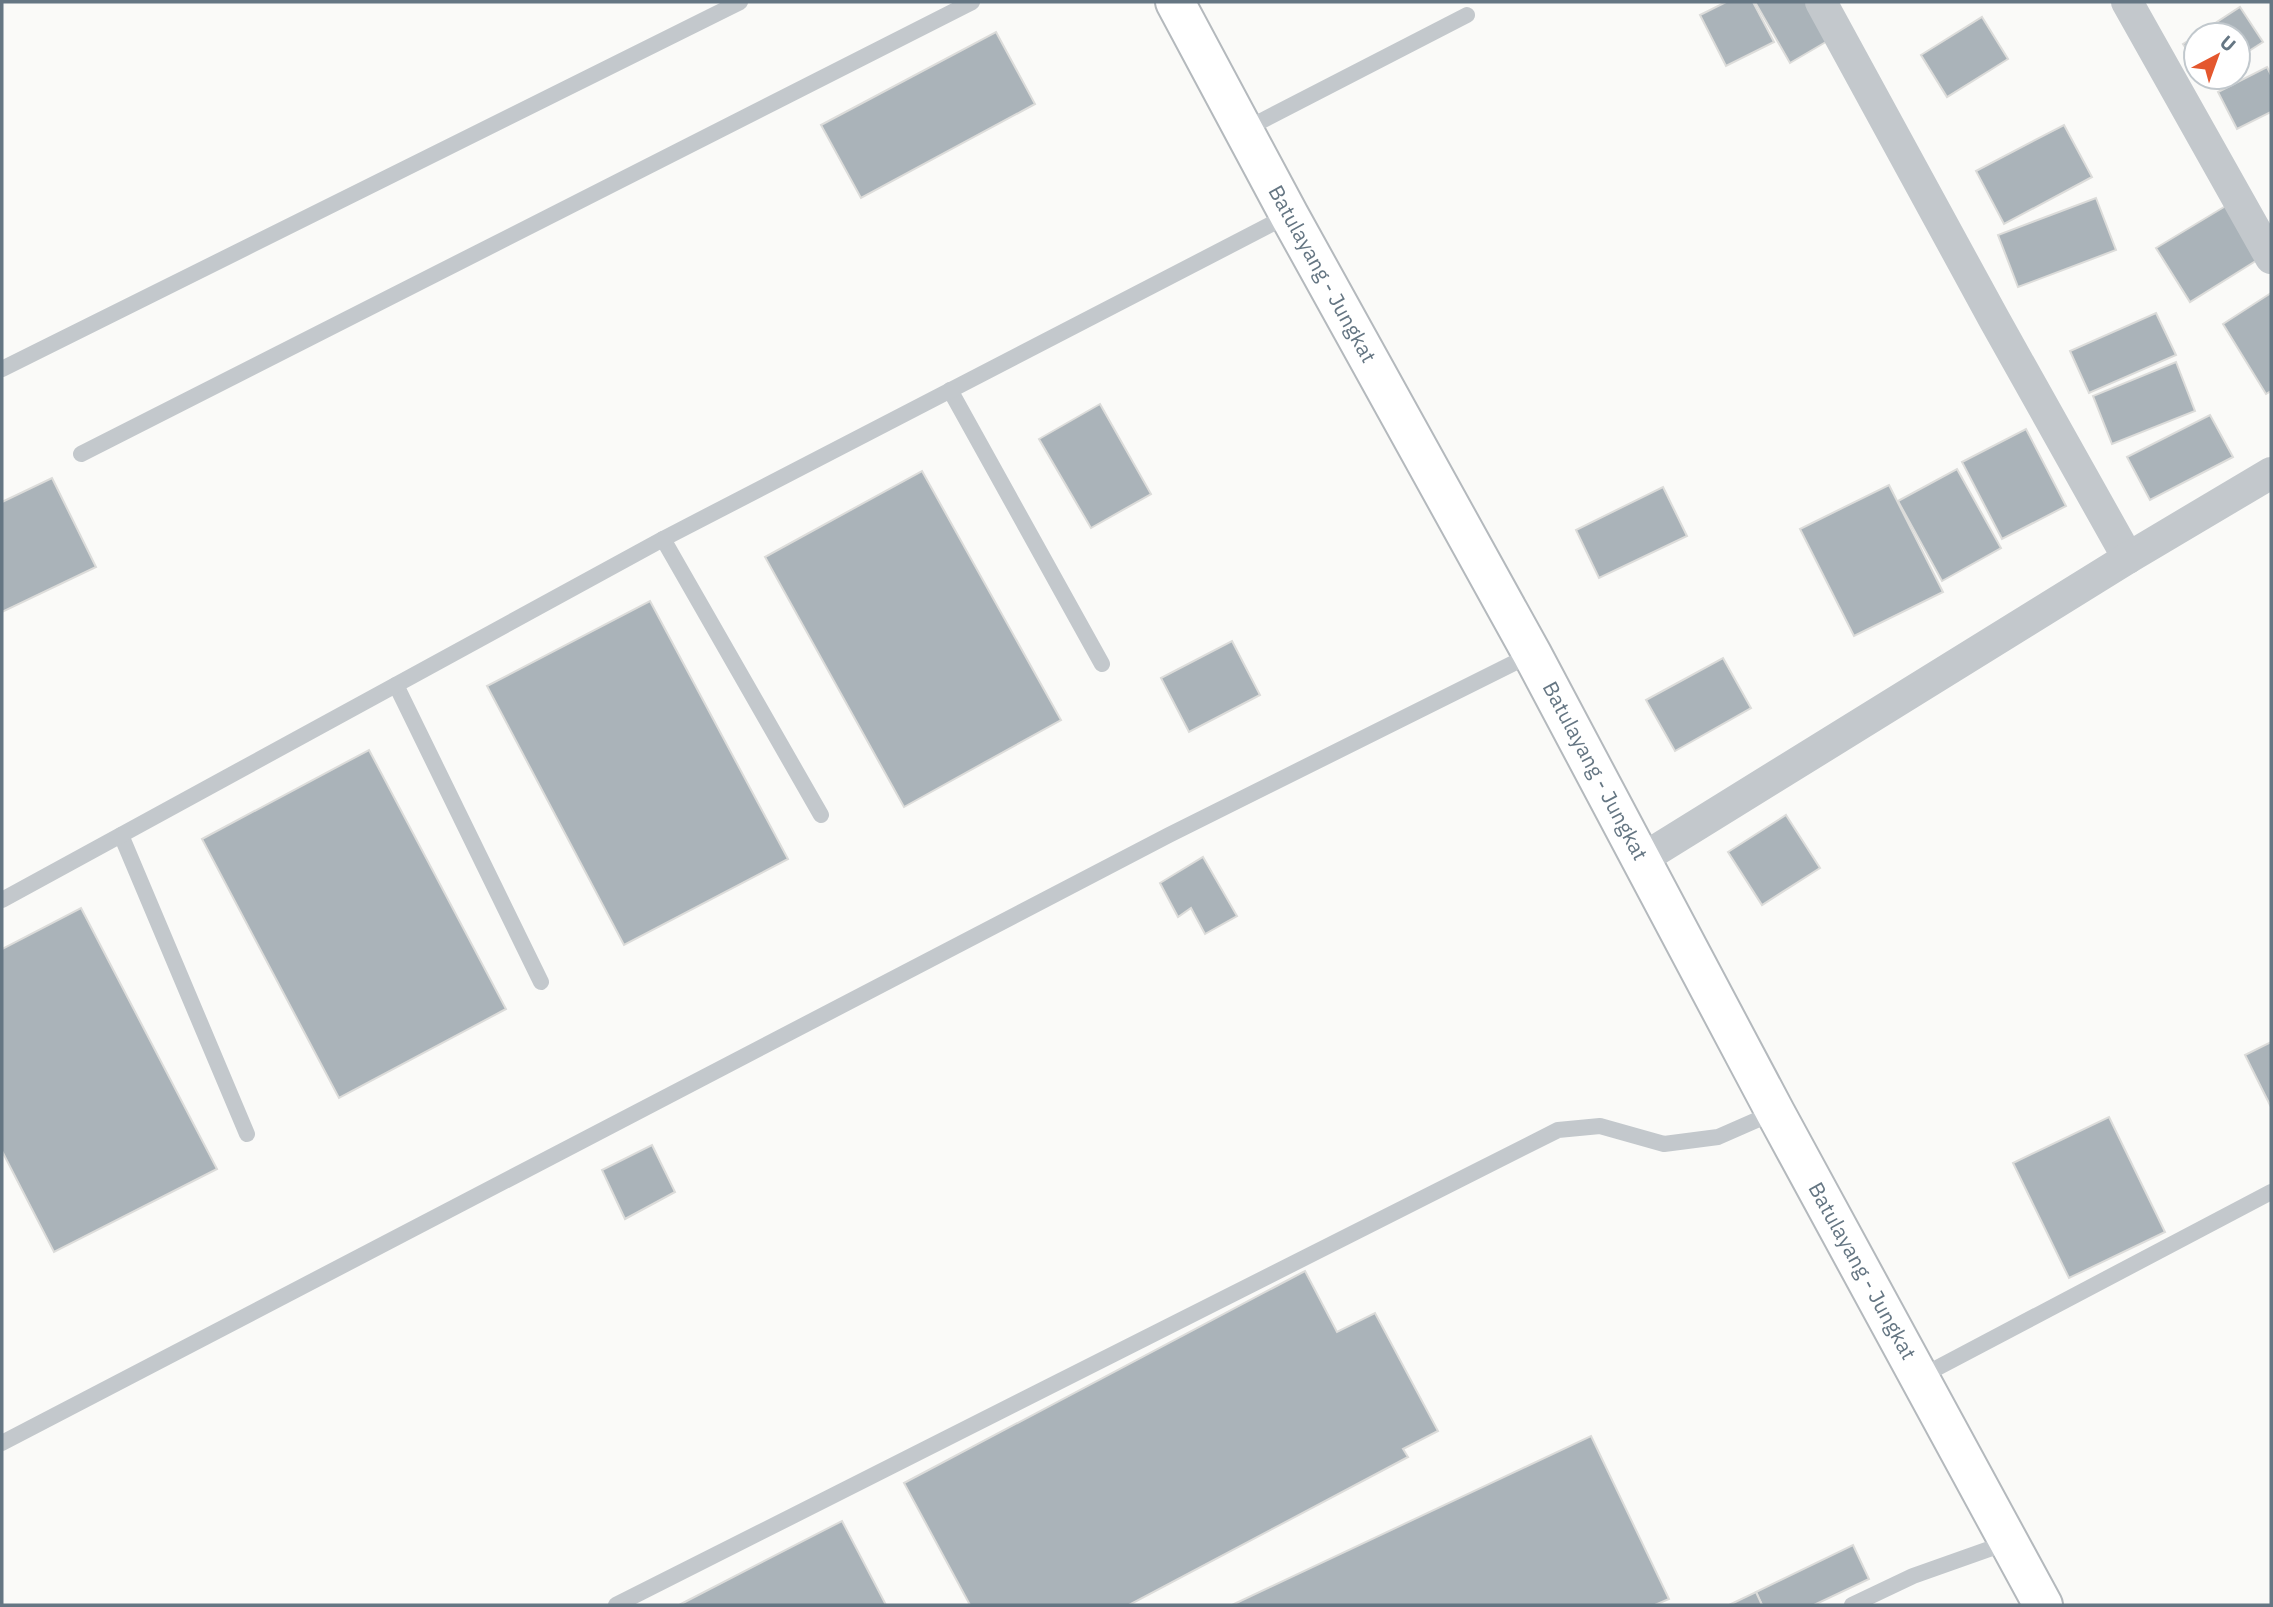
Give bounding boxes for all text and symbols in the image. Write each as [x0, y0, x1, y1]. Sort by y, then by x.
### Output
north arrow [2182, 21, 2252, 91]
text: U [2215, 30, 2241, 57]
street label: Batulayang - Jungkat [1262, 180, 1383, 367]
street label: Batulayang - Jungkat [1537, 676, 1655, 865]
street label: Batulayang - Jungkat [1802, 1177, 1923, 1364]

